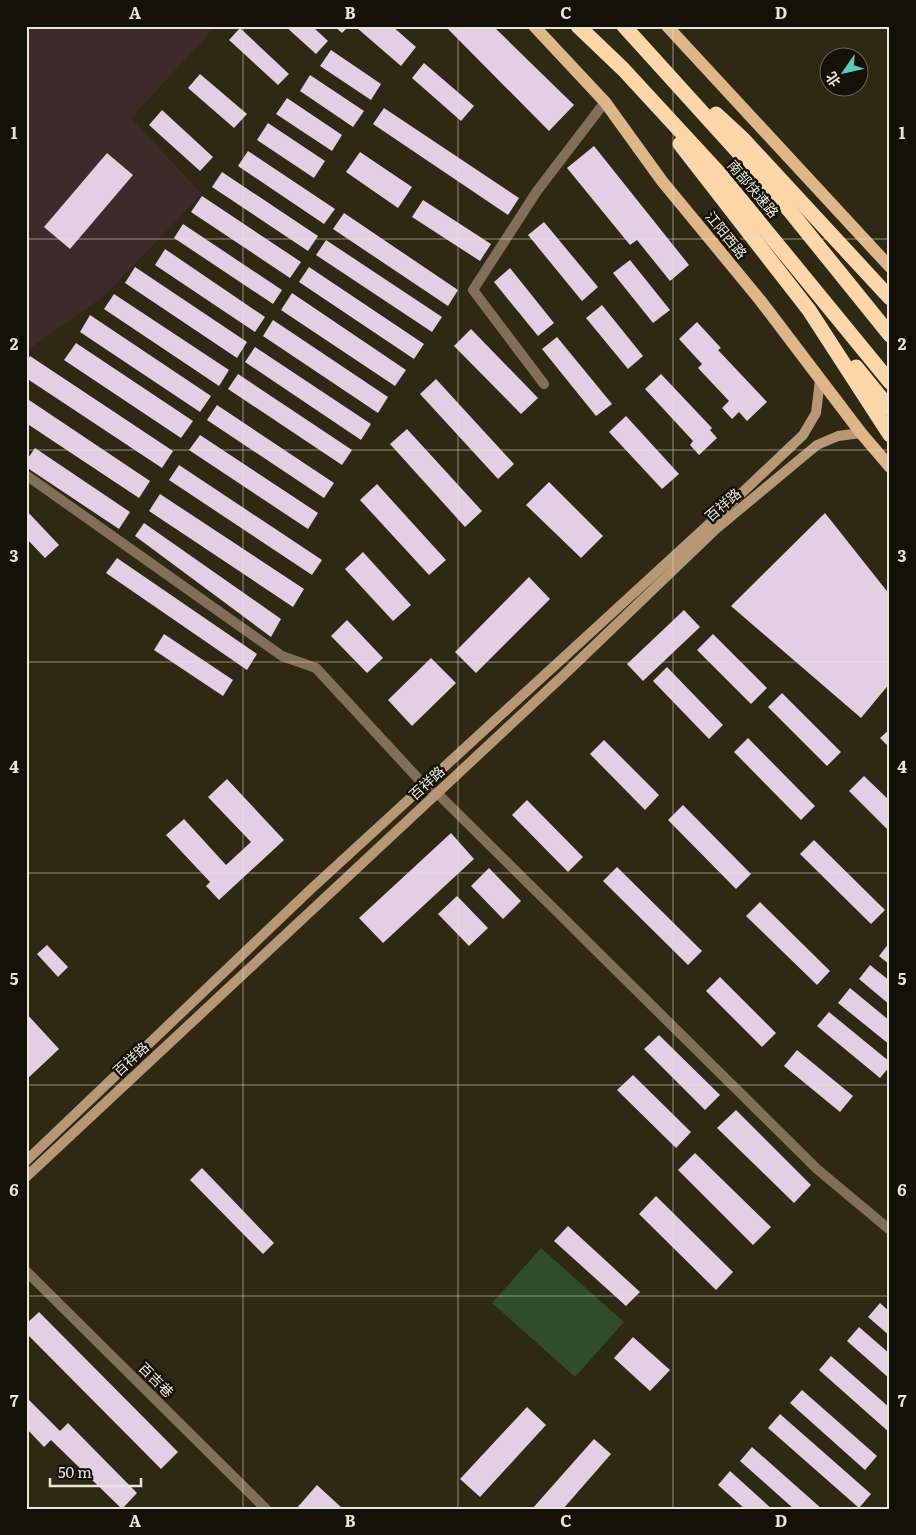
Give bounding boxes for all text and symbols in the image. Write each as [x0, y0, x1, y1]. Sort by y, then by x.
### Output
text: A [129, 0, 141, 24]
text: B [344, 0, 356, 24]
text: C [560, 0, 572, 24]
text: D [775, 0, 787, 24]
north arrow [818, 48, 868, 98]
text: 北 [820, 68, 845, 91]
text: 1 [11, 120, 18, 144]
text: 1 [899, 120, 906, 144]
street label: 南部快速路 [724, 155, 784, 222]
street label: 江阳西路 [701, 206, 752, 262]
text: 2 [10, 331, 19, 355]
text: 2 [898, 331, 907, 355]
street label: 百祥路 [700, 483, 745, 526]
text: 3 [10, 543, 19, 567]
text: 3 [898, 543, 907, 567]
text: 4 [9, 754, 19, 778]
text: 4 [897, 754, 907, 778]
street label: 百祥路 [404, 761, 448, 804]
text: 5 [10, 966, 19, 990]
text: 5 [898, 966, 907, 990]
street label: 百祥路 [108, 1037, 152, 1080]
text: 6 [9, 1177, 19, 1201]
text: 6 [897, 1177, 907, 1201]
street label: 百吉巷 [135, 1357, 179, 1401]
text: 7 [10, 1388, 19, 1412]
text: 7 [898, 1388, 907, 1412]
scale bar [50, 1455, 141, 1487]
text: 50 m [58, 1460, 92, 1483]
text: A [129, 1508, 141, 1532]
text: B [344, 1508, 356, 1532]
text: C [560, 1508, 572, 1532]
text: D [775, 1508, 787, 1532]

